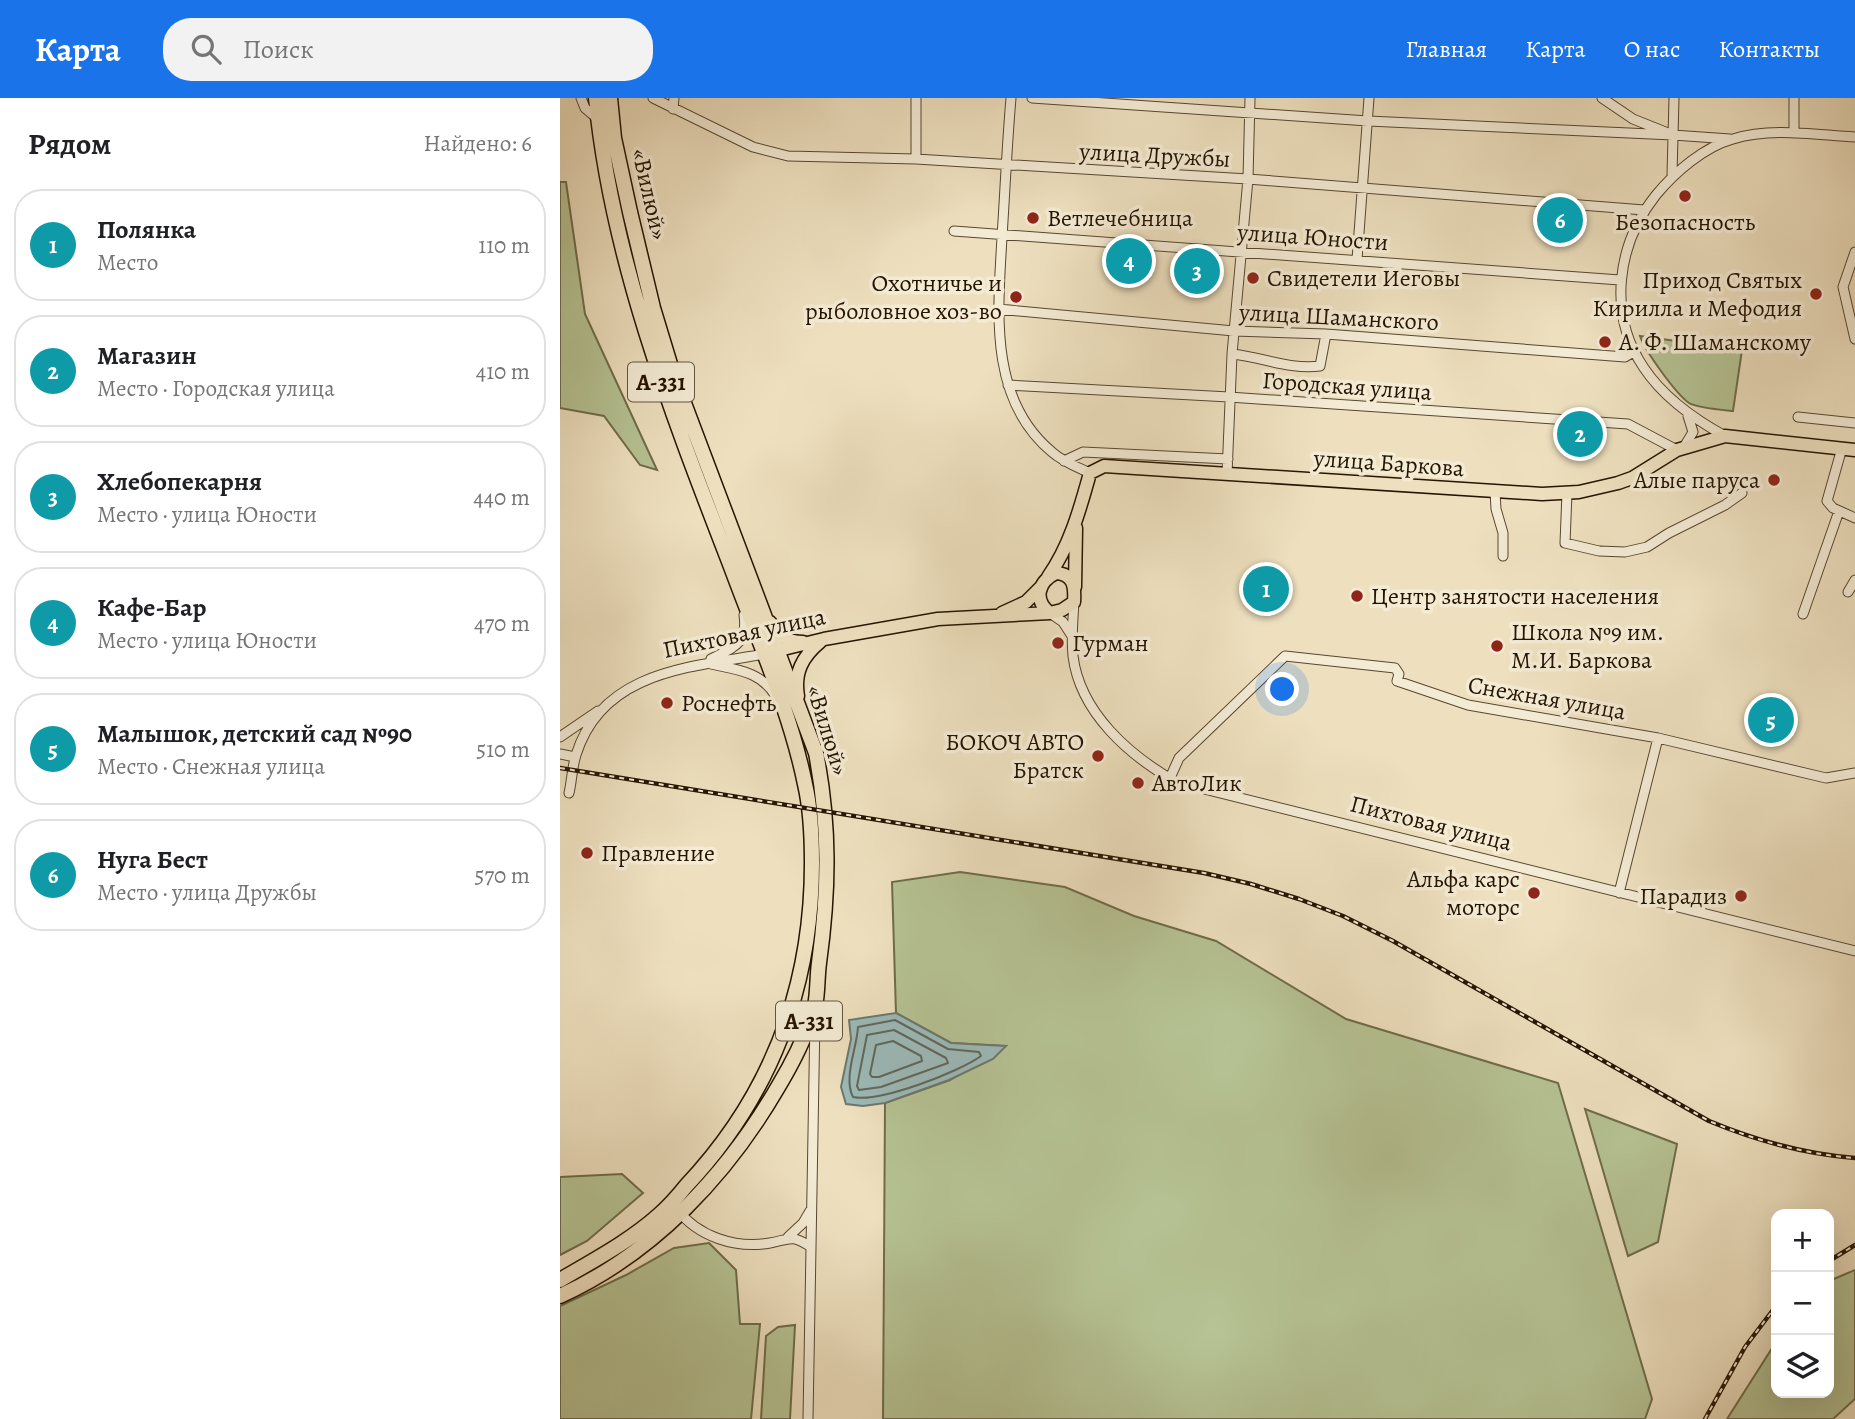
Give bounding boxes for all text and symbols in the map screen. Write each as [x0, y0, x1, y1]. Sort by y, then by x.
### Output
search box [163, 18, 653, 81]
text: Карта [35, 27, 121, 72]
icon: search [187, 30, 225, 68]
text: Поиск [243, 32, 314, 67]
text: Главная [1406, 33, 1487, 65]
text: Карта [1525, 33, 1586, 65]
text: О нас [1624, 33, 1680, 65]
text: Контакты [1718, 33, 1820, 65]
text: Рядом [28, 124, 111, 164]
text: Найдено: 6 [424, 128, 532, 159]
street label: улица Дружбы [1078, 135, 1231, 175]
street label: «Вилюй» [624, 145, 676, 243]
marker: Безопасность [1677, 188, 1693, 204]
pin: 6 [1537, 194, 1583, 246]
place label: Ветлечебница [1047, 202, 1193, 234]
place label: Безопасность [1615, 206, 1756, 238]
marker: Ветлечебница [1025, 210, 1041, 226]
text: Полянка [97, 212, 196, 247]
street label: улица Юности [1235, 216, 1390, 258]
text: 1 [49, 230, 57, 261]
text: 110 m [478, 230, 530, 261]
pin: 4 [1106, 235, 1152, 287]
pin: 3 [1174, 245, 1220, 297]
text: Место [97, 247, 158, 278]
place label: Свидетели Иеговы [1267, 262, 1460, 294]
place label: Приход Святых Кирилла и Мефодия [1592, 264, 1802, 324]
place label: Охотничье и рыболовное хоз-во [805, 267, 1002, 327]
marker: Свидетели Иеговы [1245, 270, 1261, 286]
marker: Приход Святых Кирилла и Мефодия [1808, 286, 1824, 302]
marker: Охотничье и рыболовное хоз-во [1008, 289, 1024, 305]
street label: улица Шаманского [1237, 296, 1440, 338]
place label: А. Ф. Шаманскому [1618, 326, 1811, 358]
marker: А. Ф. Шаманскому [1597, 334, 1613, 350]
text: Магазин [97, 338, 197, 373]
text: 2 [47, 356, 59, 387]
text: 410 m [476, 356, 530, 387]
road number: А-331 [628, 362, 694, 402]
street label: Городская улица [1261, 364, 1433, 408]
text: Место · Городская улица [97, 373, 335, 404]
pin: 2 [1557, 408, 1603, 460]
street label: улица Баркова [1312, 442, 1465, 484]
text: Хлебопекарня [97, 464, 262, 499]
place label: Алые паруса [1633, 464, 1760, 496]
marker: Алые паруса [1766, 472, 1782, 488]
text: 3 [48, 482, 58, 513]
text: 440 m [473, 482, 530, 513]
text: Место · улица Юности [97, 499, 317, 530]
pin: 1 [1243, 563, 1289, 615]
place label: Центр занятости населения [1371, 580, 1659, 612]
marker: Центр занятости населения [1349, 588, 1365, 604]
text: Кафе-Бар [97, 590, 206, 625]
street label: Пихтовая улица [660, 600, 828, 666]
text: 4 [48, 608, 58, 639]
text: 470 m [474, 608, 530, 639]
place label: Школа №9 им. М.И. Баркова [1511, 616, 1664, 676]
text: Место · улица Юности [97, 625, 317, 656]
place label: Гурман [1072, 627, 1148, 659]
marker: Гурман [1050, 635, 1066, 651]
marker: Школа №9 им. М.И. Баркова [1489, 638, 1505, 654]
street label: Снежная улица [1466, 668, 1628, 728]
your location [1265, 672, 1299, 706]
street label: «Вилюй» [799, 681, 857, 779]
place label: Роснефть [681, 687, 777, 719]
pin: 5 [1748, 694, 1794, 746]
marker: Роснефть [659, 695, 675, 711]
text: Малышок, детский сад №90 [97, 716, 412, 751]
place label: БОКОЧ АВТО Братск [945, 726, 1084, 786]
text: 5 [48, 734, 58, 765]
text: 510 m [476, 734, 530, 765]
marker: БОКОЧ АВТО Братск [1090, 748, 1106, 764]
text: Место · Снежная улица [97, 751, 325, 782]
place label: АвтоЛик [1151, 767, 1242, 799]
marker: АвтоЛик [1130, 775, 1146, 791]
street label: Пихтовая улица [1347, 787, 1515, 859]
place label: Правление [601, 837, 715, 869]
text: Нуга Бест [97, 842, 208, 877]
marker: Правление [579, 845, 595, 861]
text: 6 [48, 860, 58, 891]
text: 570 m [475, 860, 530, 891]
place label: Альфа карс моторс [1406, 863, 1520, 923]
text: Место · улица Дружбы [97, 877, 317, 908]
place label: Парадиз [1640, 880, 1727, 912]
marker: Альфа карс моторс [1526, 885, 1542, 901]
marker: Парадиз [1733, 888, 1749, 904]
road number: А-331 [776, 1002, 842, 1040]
map controls [1771, 1209, 1834, 1398]
button: + [1771, 1209, 1834, 1272]
button: − [1771, 1272, 1834, 1335]
button: layers [1771, 1335, 1834, 1398]

